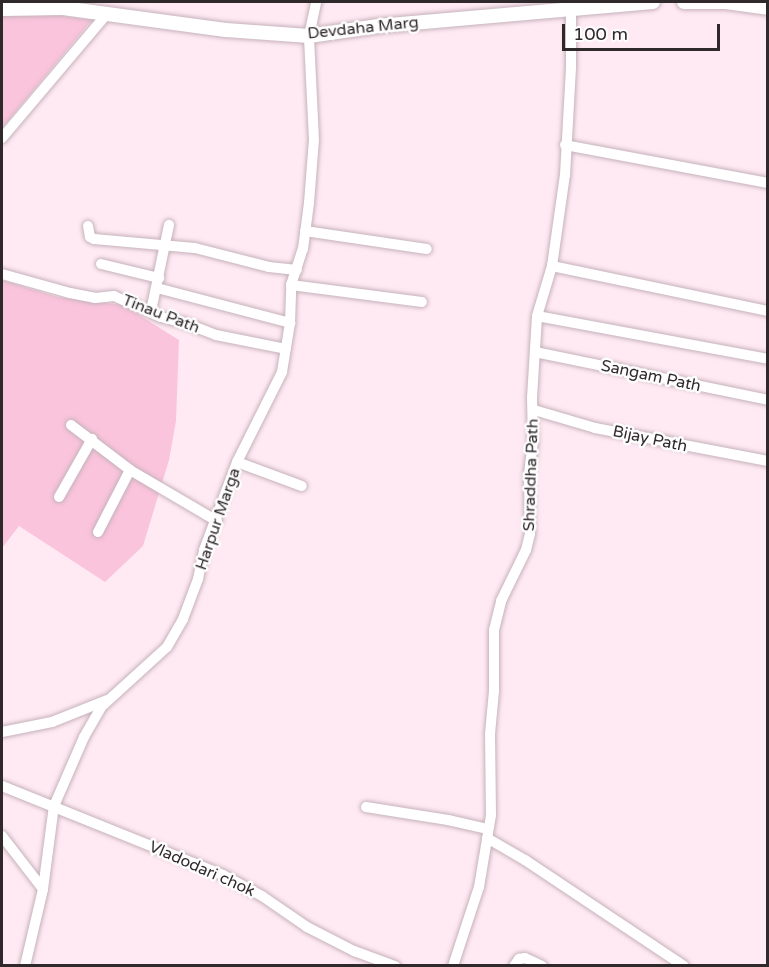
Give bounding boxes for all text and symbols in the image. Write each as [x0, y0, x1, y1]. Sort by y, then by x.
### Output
scale bar [565, 12, 722, 50]
street label: Devdaha Marg [307, 13, 419, 43]
text: 100 m [573, 23, 628, 45]
street label: Tinau Path [120, 290, 202, 338]
street label: Sangam Path [599, 356, 703, 396]
street label: Shraddha Path [519, 418, 543, 532]
street label: Bijay Path [611, 422, 689, 456]
street label: Harpur Marga [192, 465, 244, 573]
street label: Vladodari chok [146, 837, 258, 901]

